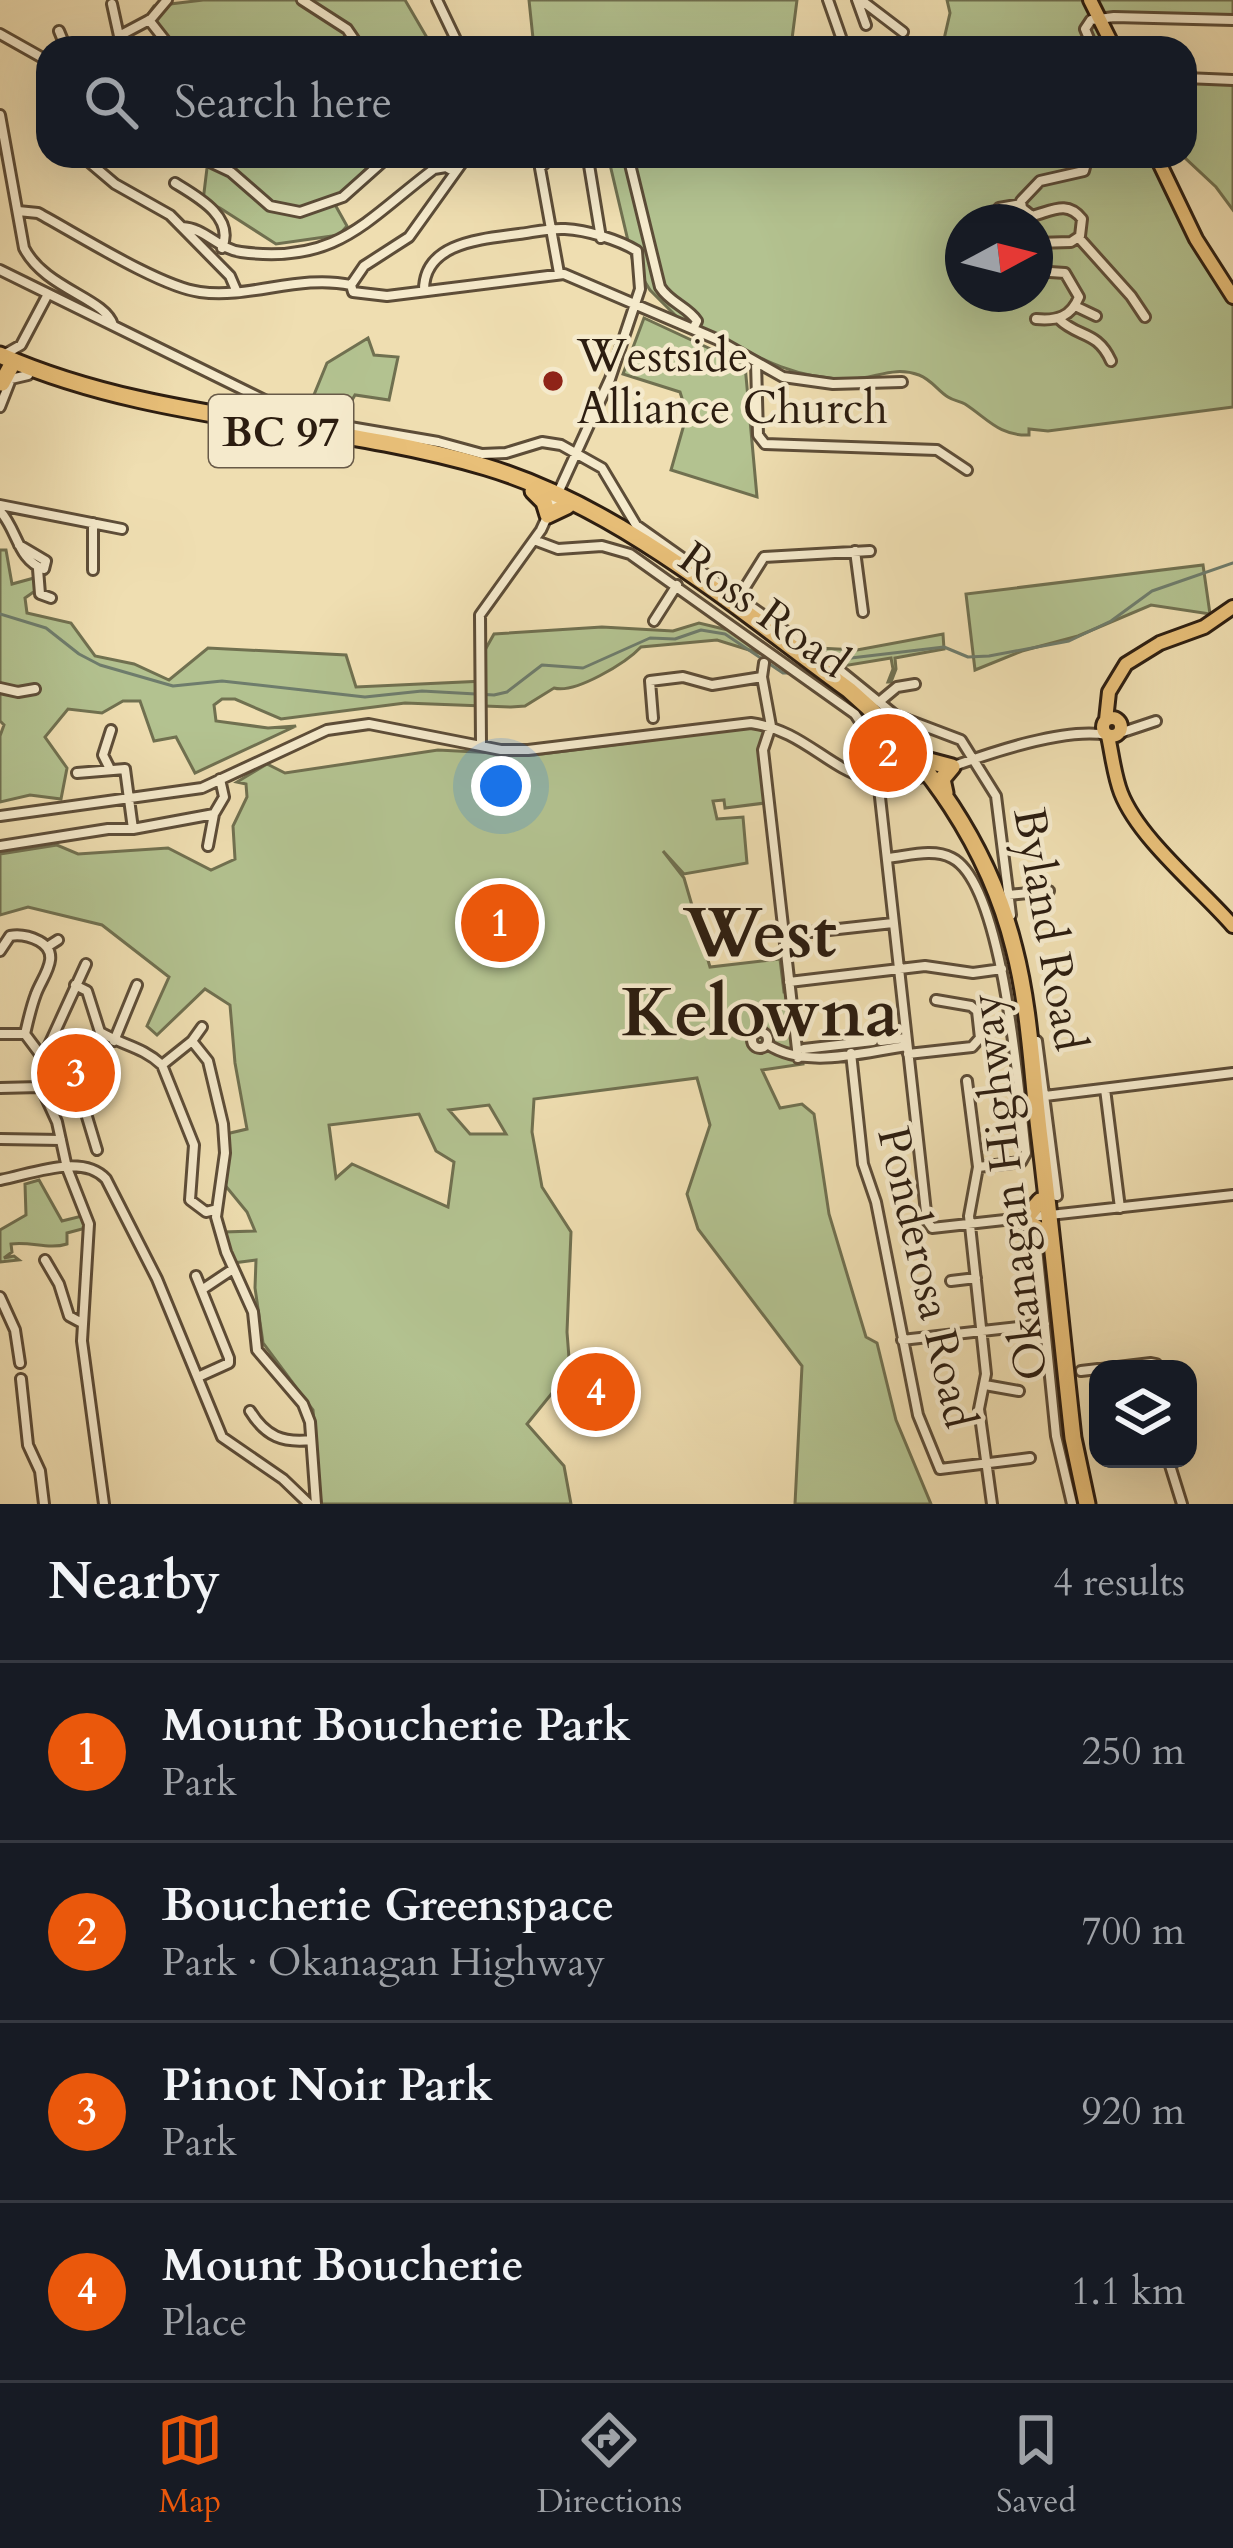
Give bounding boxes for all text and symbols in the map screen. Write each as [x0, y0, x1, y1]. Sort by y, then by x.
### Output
search box [36, 36, 1197, 168]
icon: search [78, 69, 144, 135]
text: Search here [174, 72, 392, 133]
north arrow [945, 204, 1053, 312]
place label: Westside Alliance Church [576, 326, 888, 439]
marker: Westside Alliance Church [540, 368, 566, 394]
road number: BC 97 [209, 395, 353, 467]
street label: Ross Road [667, 528, 862, 693]
pin: 2 [849, 708, 927, 798]
your location [471, 756, 531, 816]
street label: Byland Road [998, 803, 1101, 1056]
pin: 1 [461, 878, 539, 968]
district label: West Kelowna [621, 888, 899, 1060]
street label: Okanagan Highway [954, 990, 1062, 1384]
pin: 3 [37, 1028, 115, 1118]
street label: Ponderosa Road [862, 1121, 991, 1434]
pin: 4 [557, 1347, 635, 1437]
map controls [1089, 1360, 1197, 1468]
button: layers [1089, 1360, 1197, 1468]
text: Nearby [48, 1547, 220, 1617]
text: 4 results [1053, 1556, 1185, 1609]
text: Mount Boucherie Park [162, 1695, 631, 1756]
text: 1 [77, 1725, 97, 1778]
text: 250 m [1082, 1725, 1185, 1778]
text: Park [162, 1756, 237, 1809]
text: Boucherie Greenspace [162, 1875, 614, 1936]
text: 2 [77, 1905, 97, 1958]
text: 700 m [1082, 1905, 1185, 1958]
text: Park · Okanagan Highway [162, 1936, 605, 1989]
text: Pinot Noir Park [162, 2055, 493, 2116]
text: 3 [77, 2085, 97, 2138]
text: 920 m [1082, 2085, 1185, 2138]
text: Park [162, 2116, 237, 2169]
text: Mount Boucherie [162, 2235, 524, 2296]
text: 4 [77, 2265, 97, 2318]
text: 1.1 km [1071, 2265, 1185, 2318]
text: Place [162, 2296, 247, 2349]
tab: Map [157, 2407, 223, 2524]
tab: Directions [537, 2407, 682, 2524]
tab: Saved [996, 2407, 1076, 2524]

